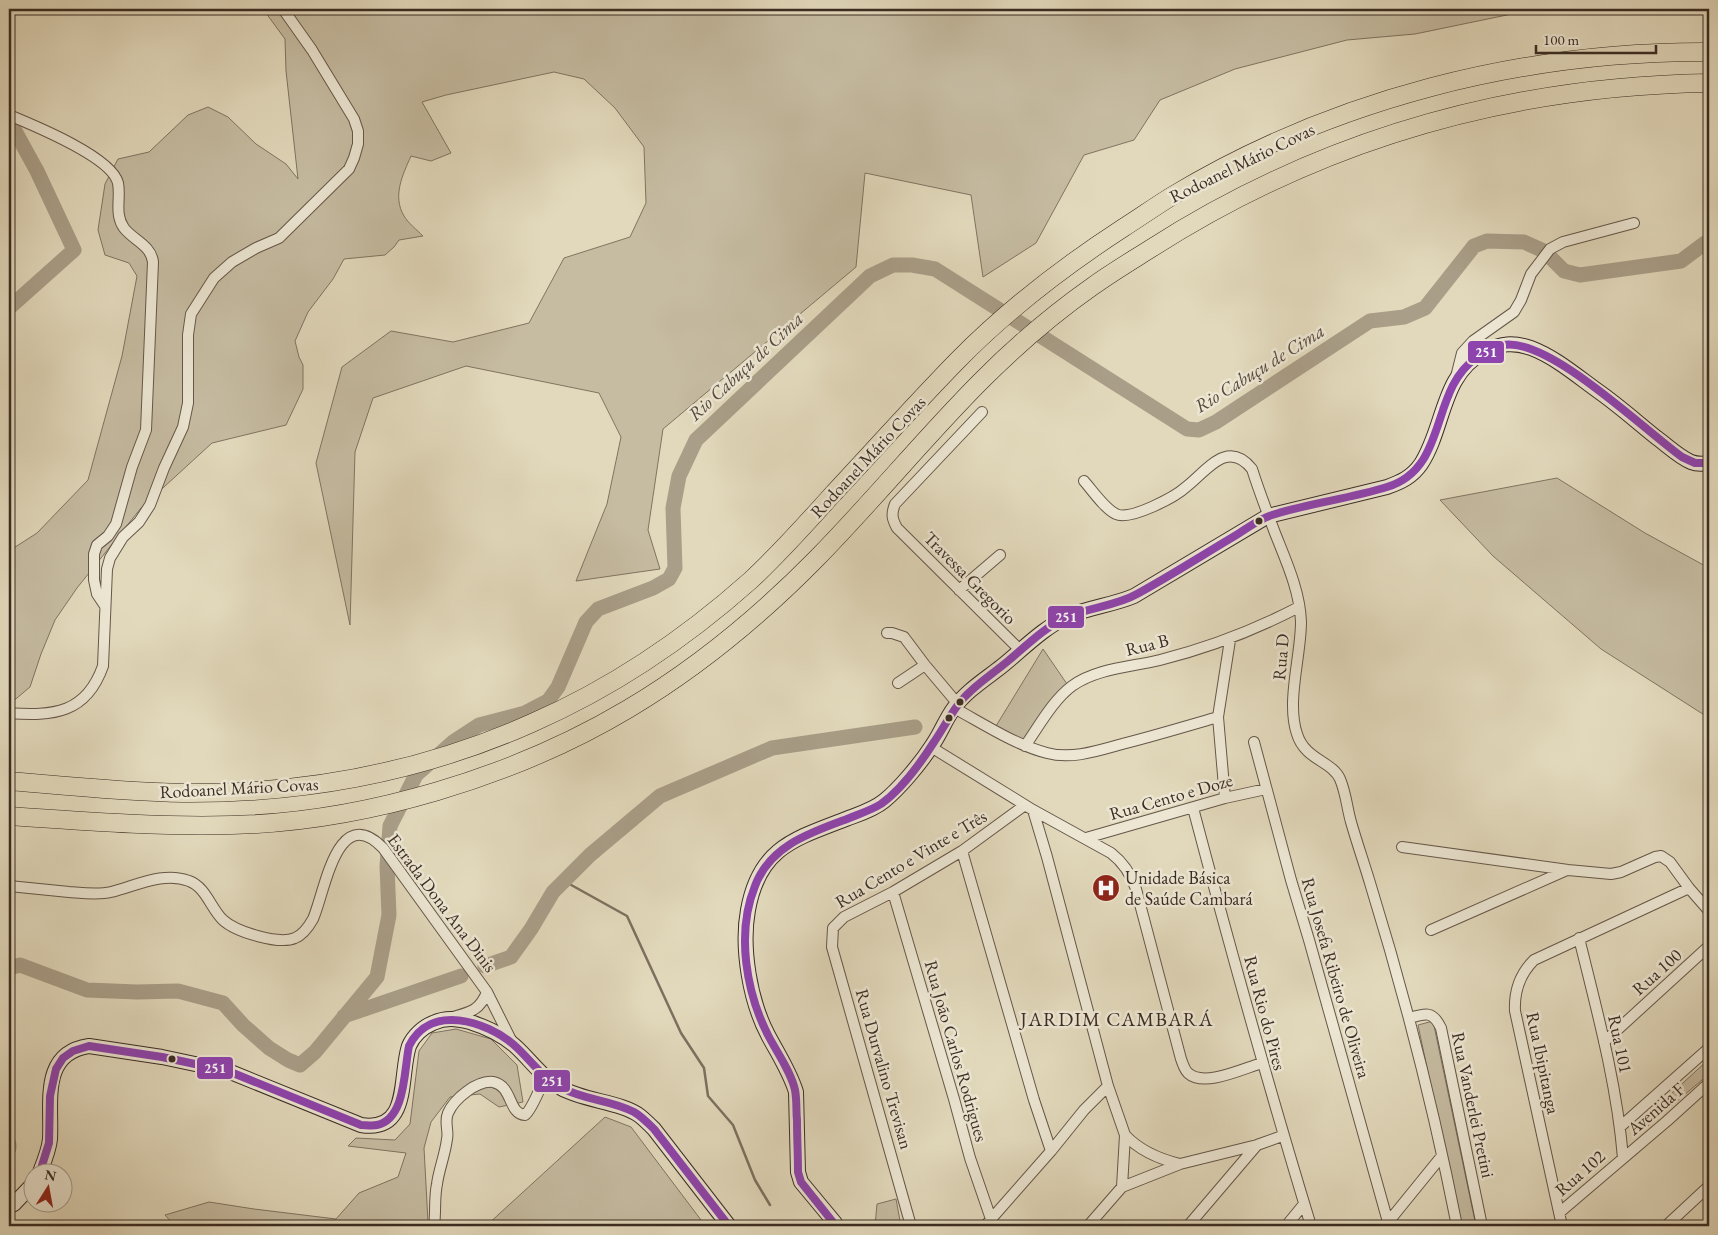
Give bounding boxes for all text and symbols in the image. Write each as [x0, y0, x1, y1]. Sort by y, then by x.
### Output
scale bar [1536, 22, 1656, 54]
text: 100 m [1543, 30, 1580, 49]
street label: Rodoanel Mário Covas [1165, 117, 1318, 208]
water label: Rio Cabuçu de Cima [682, 306, 808, 426]
water label: Rio Cabuçu de Cima [1189, 318, 1329, 419]
line badge: 251 [1467, 340, 1505, 364]
text: 251 [1475, 343, 1497, 361]
street label: Rodoanel Mário Covas [805, 391, 930, 523]
unlabelled marker [1254, 516, 1264, 526]
street label: Travessa Gregorio [919, 526, 1022, 629]
line badge: 251 [1047, 605, 1085, 629]
text: 251 [1055, 608, 1077, 626]
street label: Rua B [1123, 628, 1171, 661]
street label: Rua D [1267, 633, 1294, 681]
unlabelled marker [955, 697, 965, 707]
unlabelled marker [944, 713, 954, 723]
street label: Rua Cento e Doze [1107, 768, 1235, 825]
street label: Rodoanel Mário Covas [159, 772, 319, 803]
street label: Rua Cento e Vinte e Três [831, 804, 991, 913]
street label: Estrada Dona Ana Dinis [383, 829, 502, 977]
place label: Unidade Básica de Saúde Cambará [1125, 866, 1254, 910]
hospital icon: Unidade Básica de Saúde Cambará [1091, 873, 1121, 903]
street label: Rua Josefa Ribeiro de Oliveira [1297, 875, 1376, 1082]
street label: Rua 100 [1627, 943, 1687, 1000]
street label: Rua Rio do Pires [1239, 953, 1292, 1073]
street label: Rua João Carlos Rodrigues [920, 958, 993, 1144]
street label: Rua Durvalino Trevisan [851, 986, 919, 1152]
district label: JARDIM CAMBARÁ [1018, 1006, 1214, 1032]
street label: Rua Ibipitanga [1521, 1010, 1566, 1117]
street label: Rua 101 [1603, 1013, 1638, 1075]
street label: Rua Vanderlei Pretini [1447, 1030, 1500, 1180]
unlabelled marker [167, 1054, 177, 1064]
line badge: 251 [196, 1056, 234, 1080]
text: 251 [204, 1059, 226, 1077]
line badge: 251 [533, 1069, 571, 1093]
text: 251 [541, 1072, 563, 1090]
street label: Avenida F [1621, 1077, 1689, 1140]
street label: Rua 102 [1550, 1144, 1610, 1201]
north arrow [22, 1162, 72, 1212]
text: N [43, 1165, 58, 1185]

